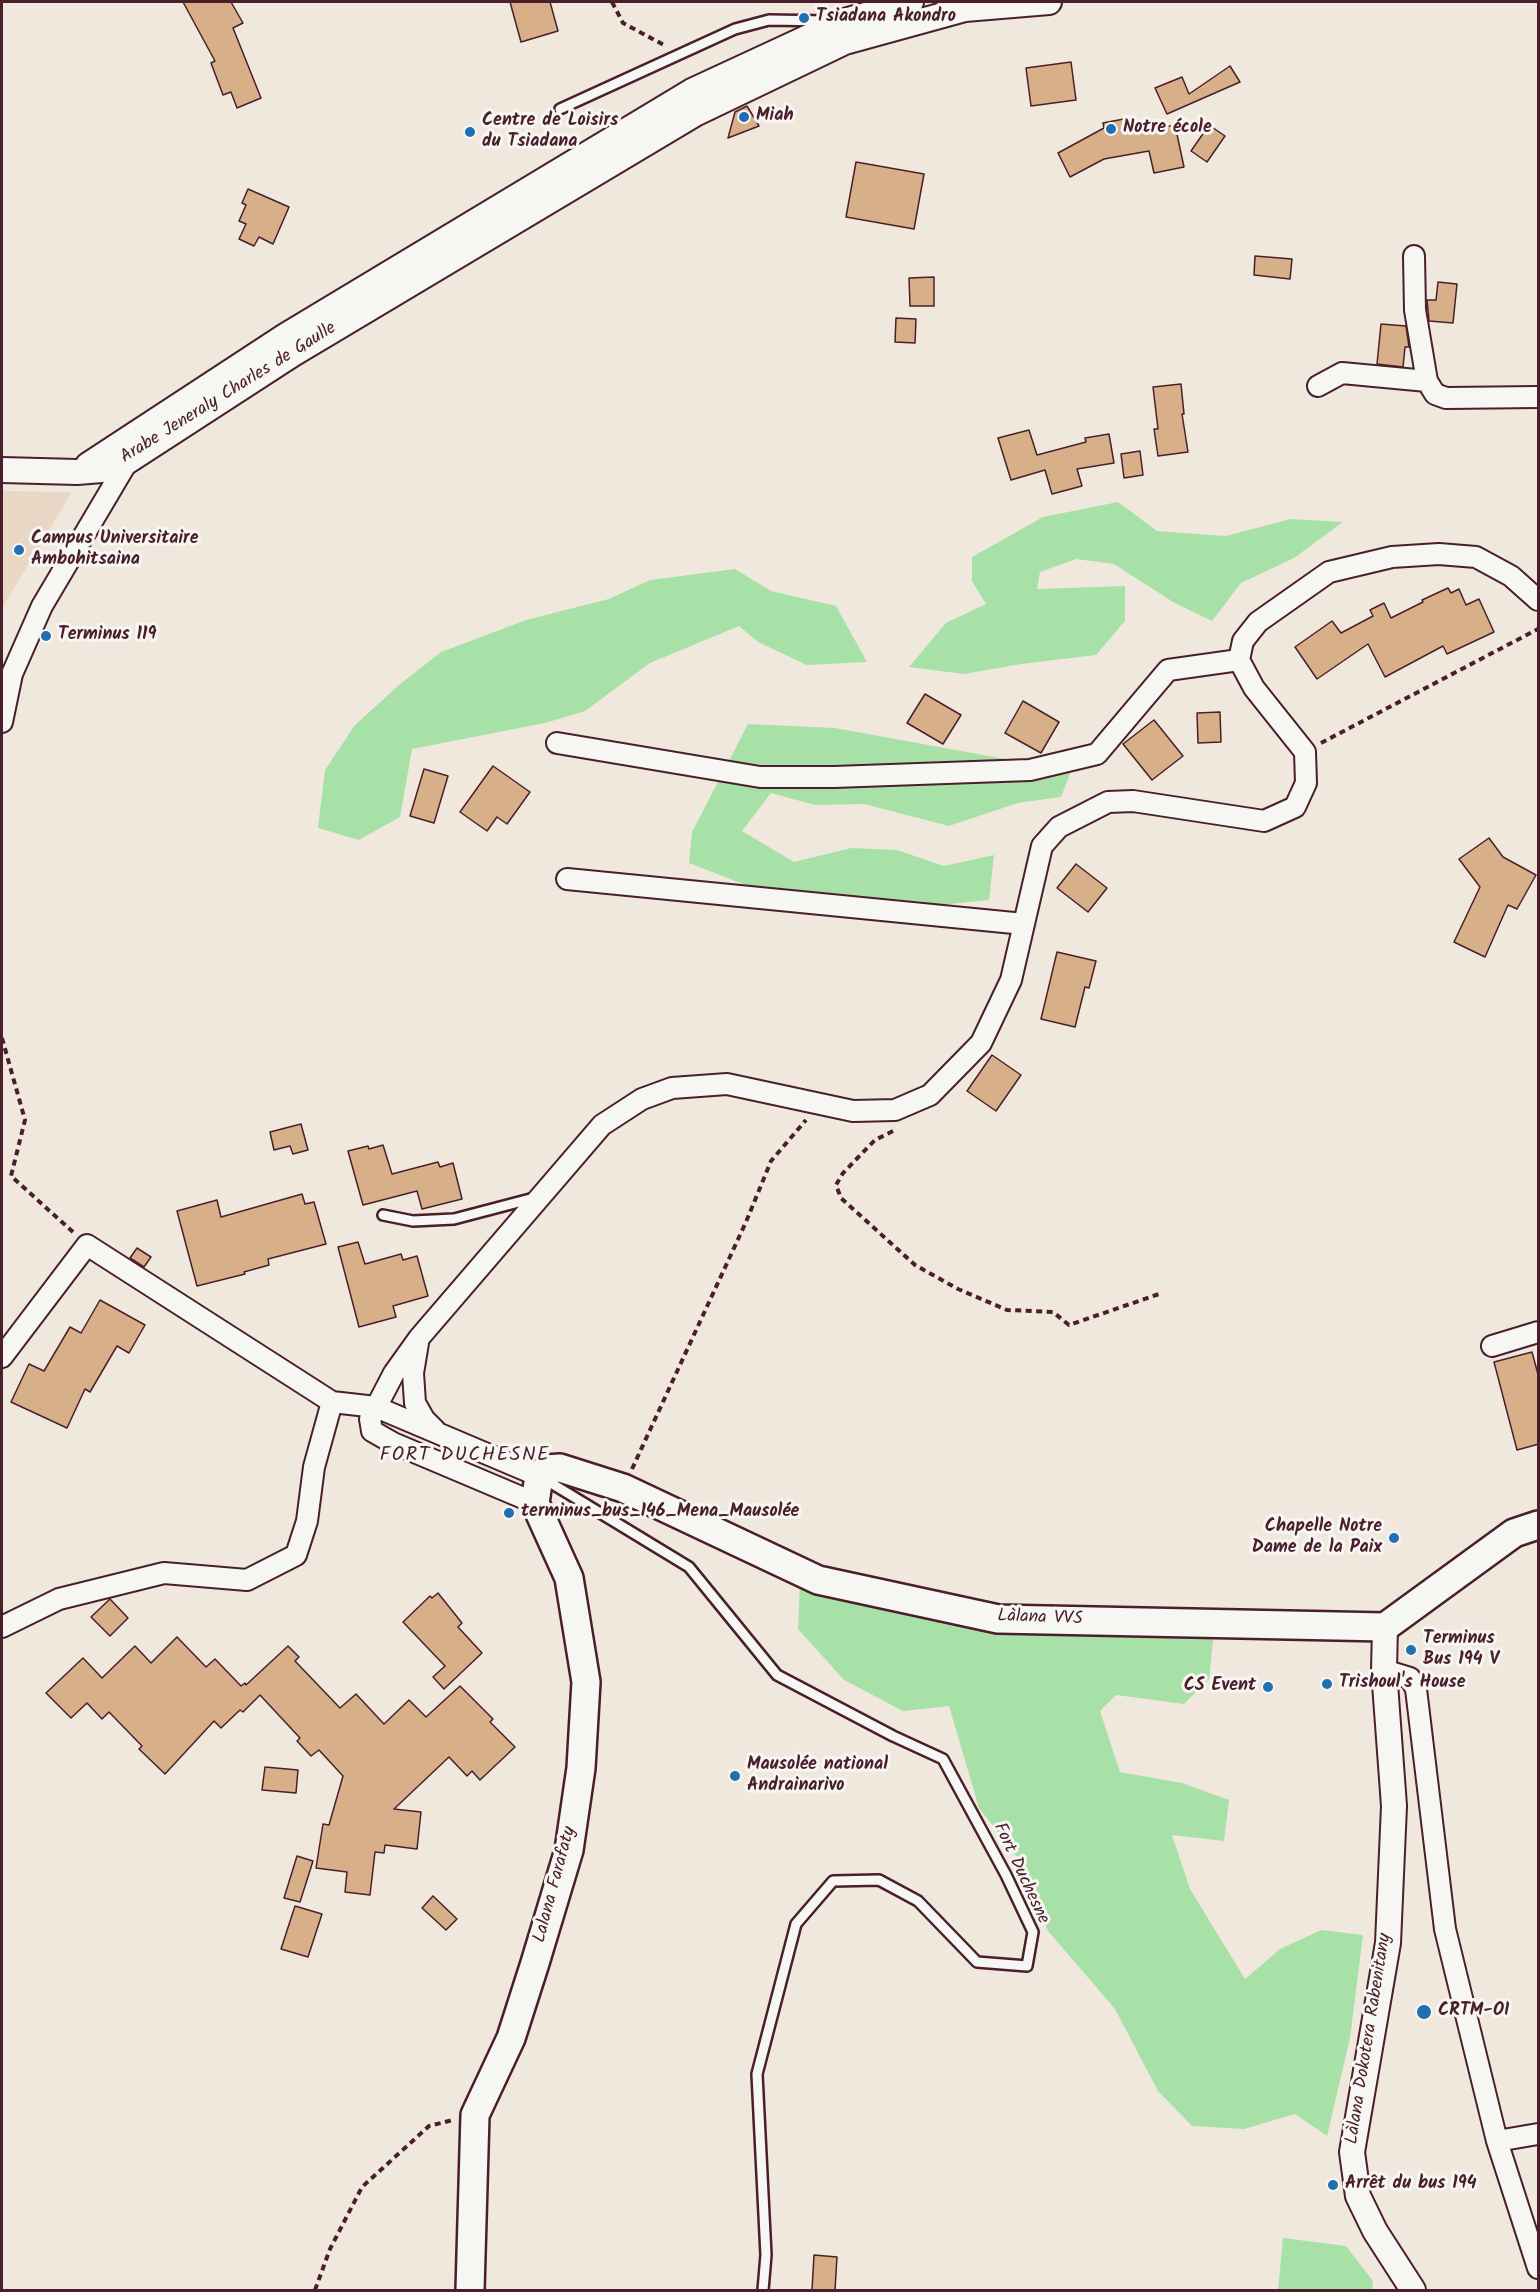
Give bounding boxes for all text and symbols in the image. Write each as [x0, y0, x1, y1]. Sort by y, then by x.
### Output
place label: Tsiadana Akondro [816, 7, 956, 29]
marker: Tsiadana Akondro [797, 11, 811, 25]
place label: Miah [756, 106, 794, 128]
marker: Miah [737, 110, 751, 124]
place label: Centre de Loisirs du Tsiadana [482, 111, 618, 154]
place label: Notre école [1123, 118, 1212, 140]
marker: Notre école [1104, 122, 1118, 136]
marker: Centre de Loisirs du Tsiadana [463, 125, 477, 139]
street label: Arabe Jeneraly Charles de Gaulle [117, 319, 341, 469]
place label: Campus Universitaire Ambohitsaina [31, 529, 198, 572]
marker: Campus Universitaire Ambohitsaina [12, 543, 26, 557]
place label: Terminus 119 [58, 625, 157, 647]
marker: Terminus 119 [39, 629, 53, 643]
district label: FORT DUCHESNE [380, 1445, 550, 1469]
place label: terminus_bus_146_Mena_Mausolée [521, 1502, 799, 1524]
marker: terminus_bus_146_Mena_Mausolée [502, 1506, 516, 1520]
place label: Chapelle Notre Dame de la Paix [1252, 1517, 1382, 1559]
marker: Chapelle Notre Dame de la Paix [1387, 1531, 1401, 1545]
street label: Làlana VVS [997, 1607, 1083, 1631]
place label: Terminus Bus 194 V [1423, 1629, 1499, 1672]
marker: Terminus Bus 194 V [1404, 1643, 1418, 1657]
place label: Trishoul's House [1339, 1673, 1465, 1695]
place label: CS Event [1184, 1676, 1256, 1698]
marker: Trishoul's House [1320, 1677, 1334, 1691]
marker: CS Event [1261, 1680, 1275, 1694]
place label: Mausolée national Andrainarivo [747, 1755, 888, 1798]
marker: Mausolée national Andrainarivo [728, 1769, 742, 1783]
street label: Fort Duchesne [987, 1820, 1053, 1928]
street label: Lalana Farafaty [530, 1825, 582, 1945]
street label: Làlana Dokotera Rabenitany [1343, 1932, 1397, 2146]
place label: CRTM-OI [1438, 2001, 1510, 2023]
marker: CRTM-OI [1415, 2003, 1433, 2021]
place label: Arrêt du bus 194 [1345, 2174, 1477, 2196]
marker: Arrêt du bus 194 [1326, 2178, 1340, 2192]

